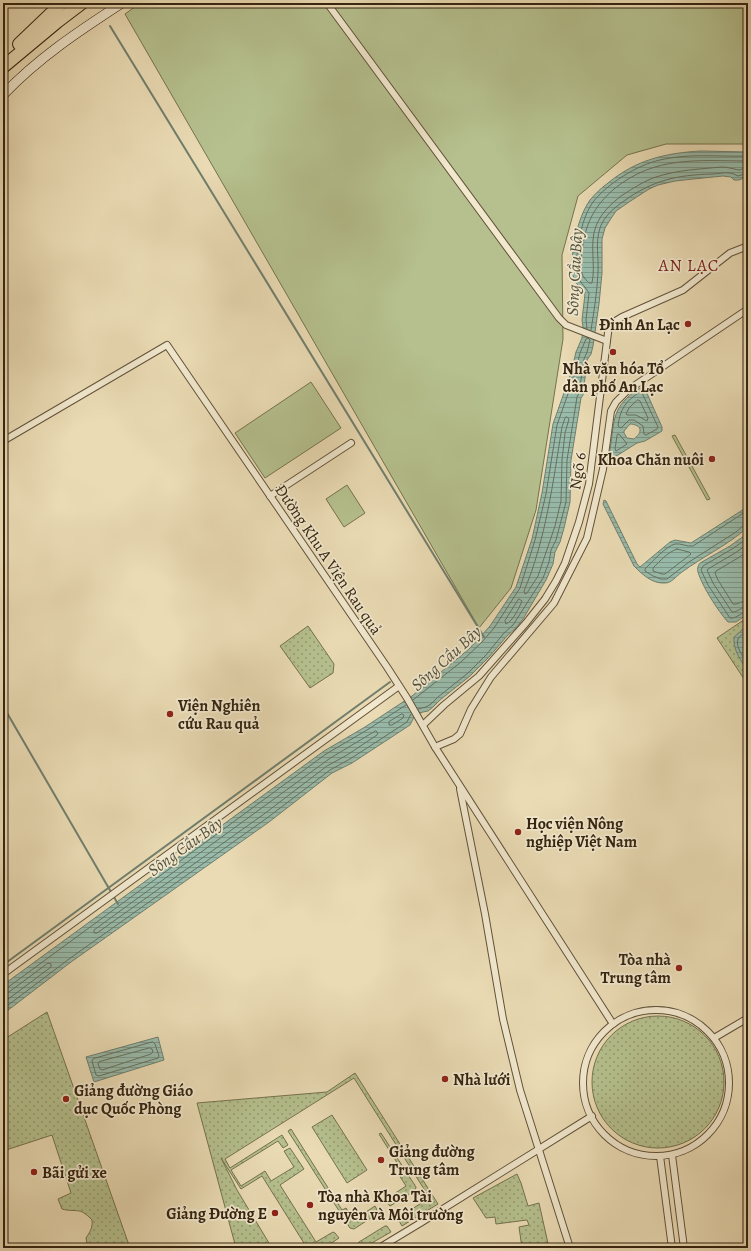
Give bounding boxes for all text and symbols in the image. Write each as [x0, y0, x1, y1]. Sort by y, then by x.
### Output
water label: Sông Cầu Bây [561, 227, 588, 316]
district label: AN LẠC [658, 254, 719, 277]
place label: Đình An Lạc [599, 314, 680, 336]
marker: Đình An Lạc [683, 319, 693, 329]
marker: Nhà văn hóa Tổ dân phố An Lạc [608, 347, 618, 357]
place label: Nhà văn hóa Tổ dân phố An Lạc [562, 358, 664, 398]
place label: Khoa Chăn nuôi [598, 449, 704, 471]
street label: Ngõ 6 [564, 451, 592, 492]
marker: Khoa Chăn nuôi [707, 454, 717, 464]
street label: Đường Khu A Viện Rau quả [269, 480, 387, 640]
water label: Sông Cầu Bây [406, 620, 487, 696]
place label: Viện Nghiên cứu Rau quả [177, 695, 260, 735]
marker: Viện Nghiên cứu Rau quả [165, 709, 175, 719]
water label: Sông Cầu Bây [143, 811, 228, 882]
place label: Học viện Nông nghiệp Việt Nam [526, 813, 638, 853]
marker: Học viện Nông nghiệp Việt Nam [513, 827, 523, 837]
place label: Tòa nhà Trung tâm [600, 949, 672, 989]
marker: Tòa nhà Trung tâm [674, 963, 684, 973]
place label: Nhà lưới [453, 1069, 511, 1091]
marker: Nhà lưới [440, 1074, 450, 1084]
place label: Giảng đường Giáo dục Quốc Phòng [74, 1080, 193, 1120]
marker: Giảng đường Giáo dục Quốc Phòng [61, 1094, 71, 1104]
place label: Giảng đường Trung tâm [389, 1141, 475, 1181]
marker: Giảng đường Trung tâm [376, 1155, 386, 1165]
place label: Bãi gửi xe [42, 1162, 107, 1184]
marker: Bãi gửi xe [29, 1167, 39, 1177]
place label: Tòa nhà Khoa Tài nguyên và Môi trường [318, 1186, 464, 1226]
marker: Tòa nhà Khoa Tài nguyên và Môi trường [305, 1200, 315, 1210]
place label: Giảng Đường E [166, 1203, 267, 1225]
marker: Giảng Đường E [270, 1208, 280, 1218]

